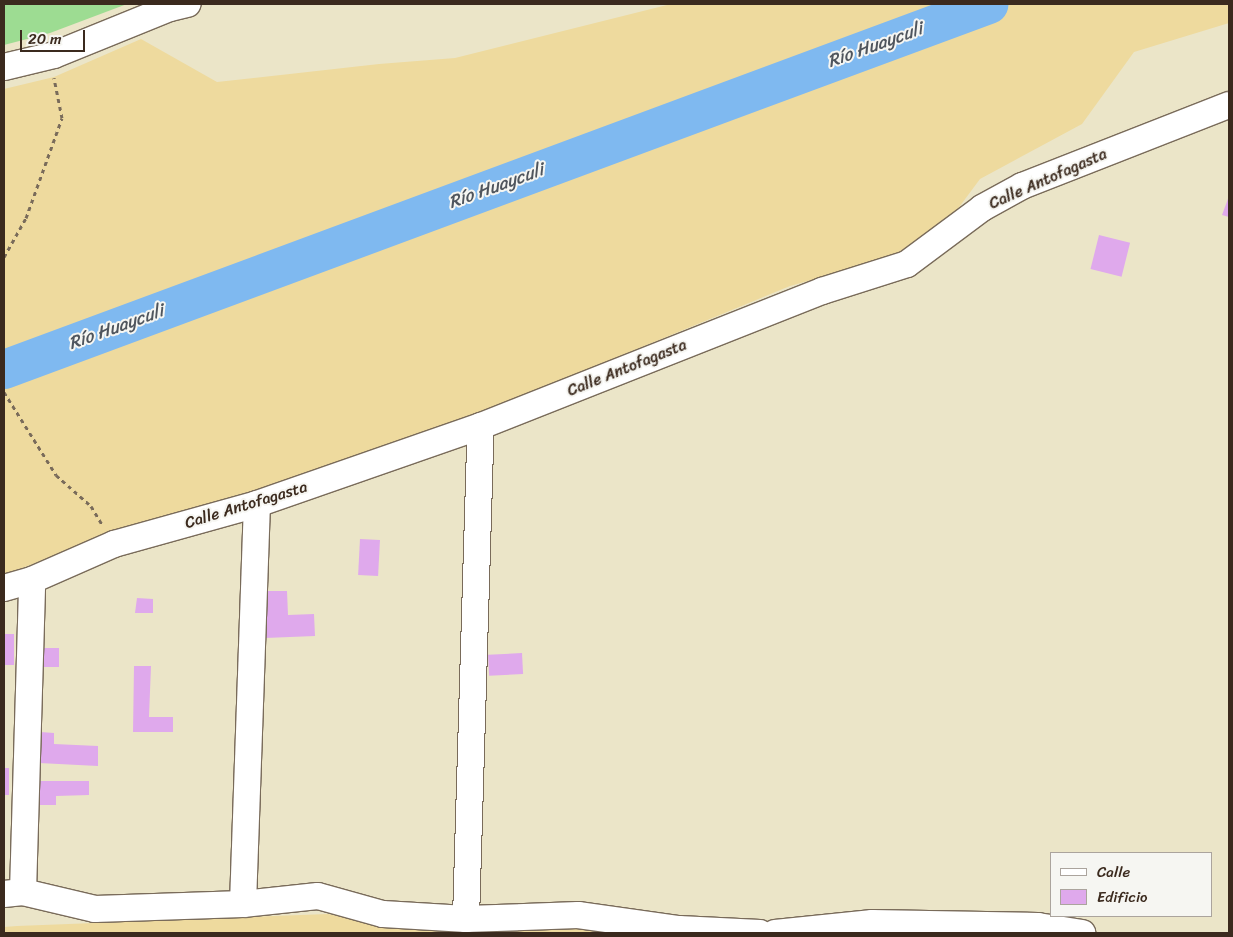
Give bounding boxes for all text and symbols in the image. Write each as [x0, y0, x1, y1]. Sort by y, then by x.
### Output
water label: Río Huayculi [825, 18, 925, 72]
scale bar [22, 20, 88, 52]
text: 20 m [28, 26, 62, 52]
street label: Calle Antofagasta [986, 144, 1110, 214]
water label: Río Huayculi [446, 159, 546, 213]
water label: Río Huayculi [66, 300, 166, 354]
street label: Calle Antofagasta [565, 335, 689, 401]
street label: Calle Antofagasta [183, 477, 309, 533]
legend [1050, 852, 1213, 917]
text: Calle [1097, 859, 1130, 885]
text: Edificio [1097, 884, 1148, 910]

